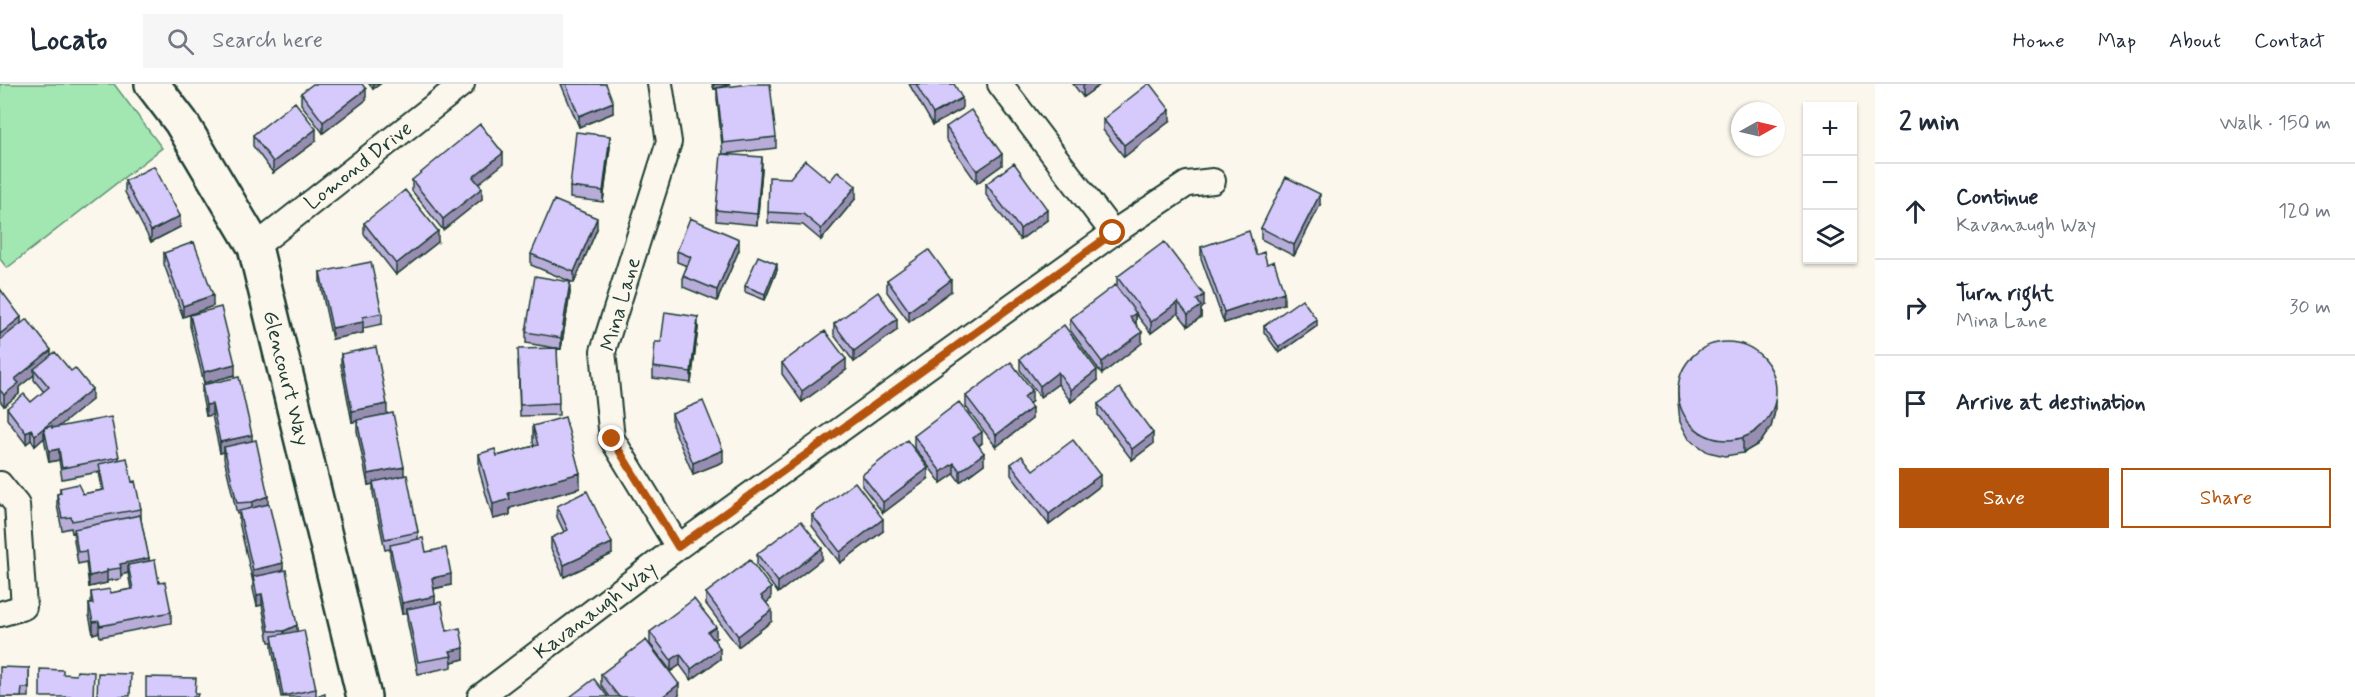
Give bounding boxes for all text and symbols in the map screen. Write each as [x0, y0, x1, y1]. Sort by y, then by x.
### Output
search box [143, 14, 563, 68]
text: Locato [30, 23, 107, 60]
icon: search [164, 25, 197, 58]
text: Search here [212, 27, 323, 55]
text: Home [2013, 27, 2065, 55]
text: Map [2098, 27, 2136, 55]
text: About [2169, 27, 2221, 55]
text: Contact [2254, 27, 2325, 55]
north arrow [1731, 102, 1785, 156]
map controls [1803, 102, 1857, 264]
button: + [1803, 102, 1857, 156]
text: 2 min [1899, 106, 1960, 140]
text: Walk · 150 m [2219, 110, 2331, 137]
street label: Lomond Drive [299, 115, 418, 217]
button: − [1803, 156, 1857, 210]
text: Continue [1956, 184, 2038, 212]
icon: ahead [1899, 195, 1932, 228]
text: 120 m [2278, 198, 2331, 225]
button: layers [1803, 210, 1857, 264]
text: Kavanaugh Way [1956, 212, 2096, 239]
route start [1099, 219, 1125, 245]
street label: Mina Lane [594, 254, 648, 354]
text: Turn right [1956, 280, 2054, 308]
icon: right [1899, 291, 1932, 324]
text: 30 m [2289, 294, 2331, 321]
street label: Glencourt Way [256, 308, 316, 449]
text: Mina Lane [1956, 308, 2048, 335]
icon: arrive [1899, 387, 1932, 420]
text: Arrive at destination [1956, 389, 2146, 417]
route end [598, 425, 624, 451]
button: Save [1899, 468, 2109, 528]
button: Share [2121, 468, 2331, 528]
street label: Kavanaugh Way [528, 555, 663, 666]

